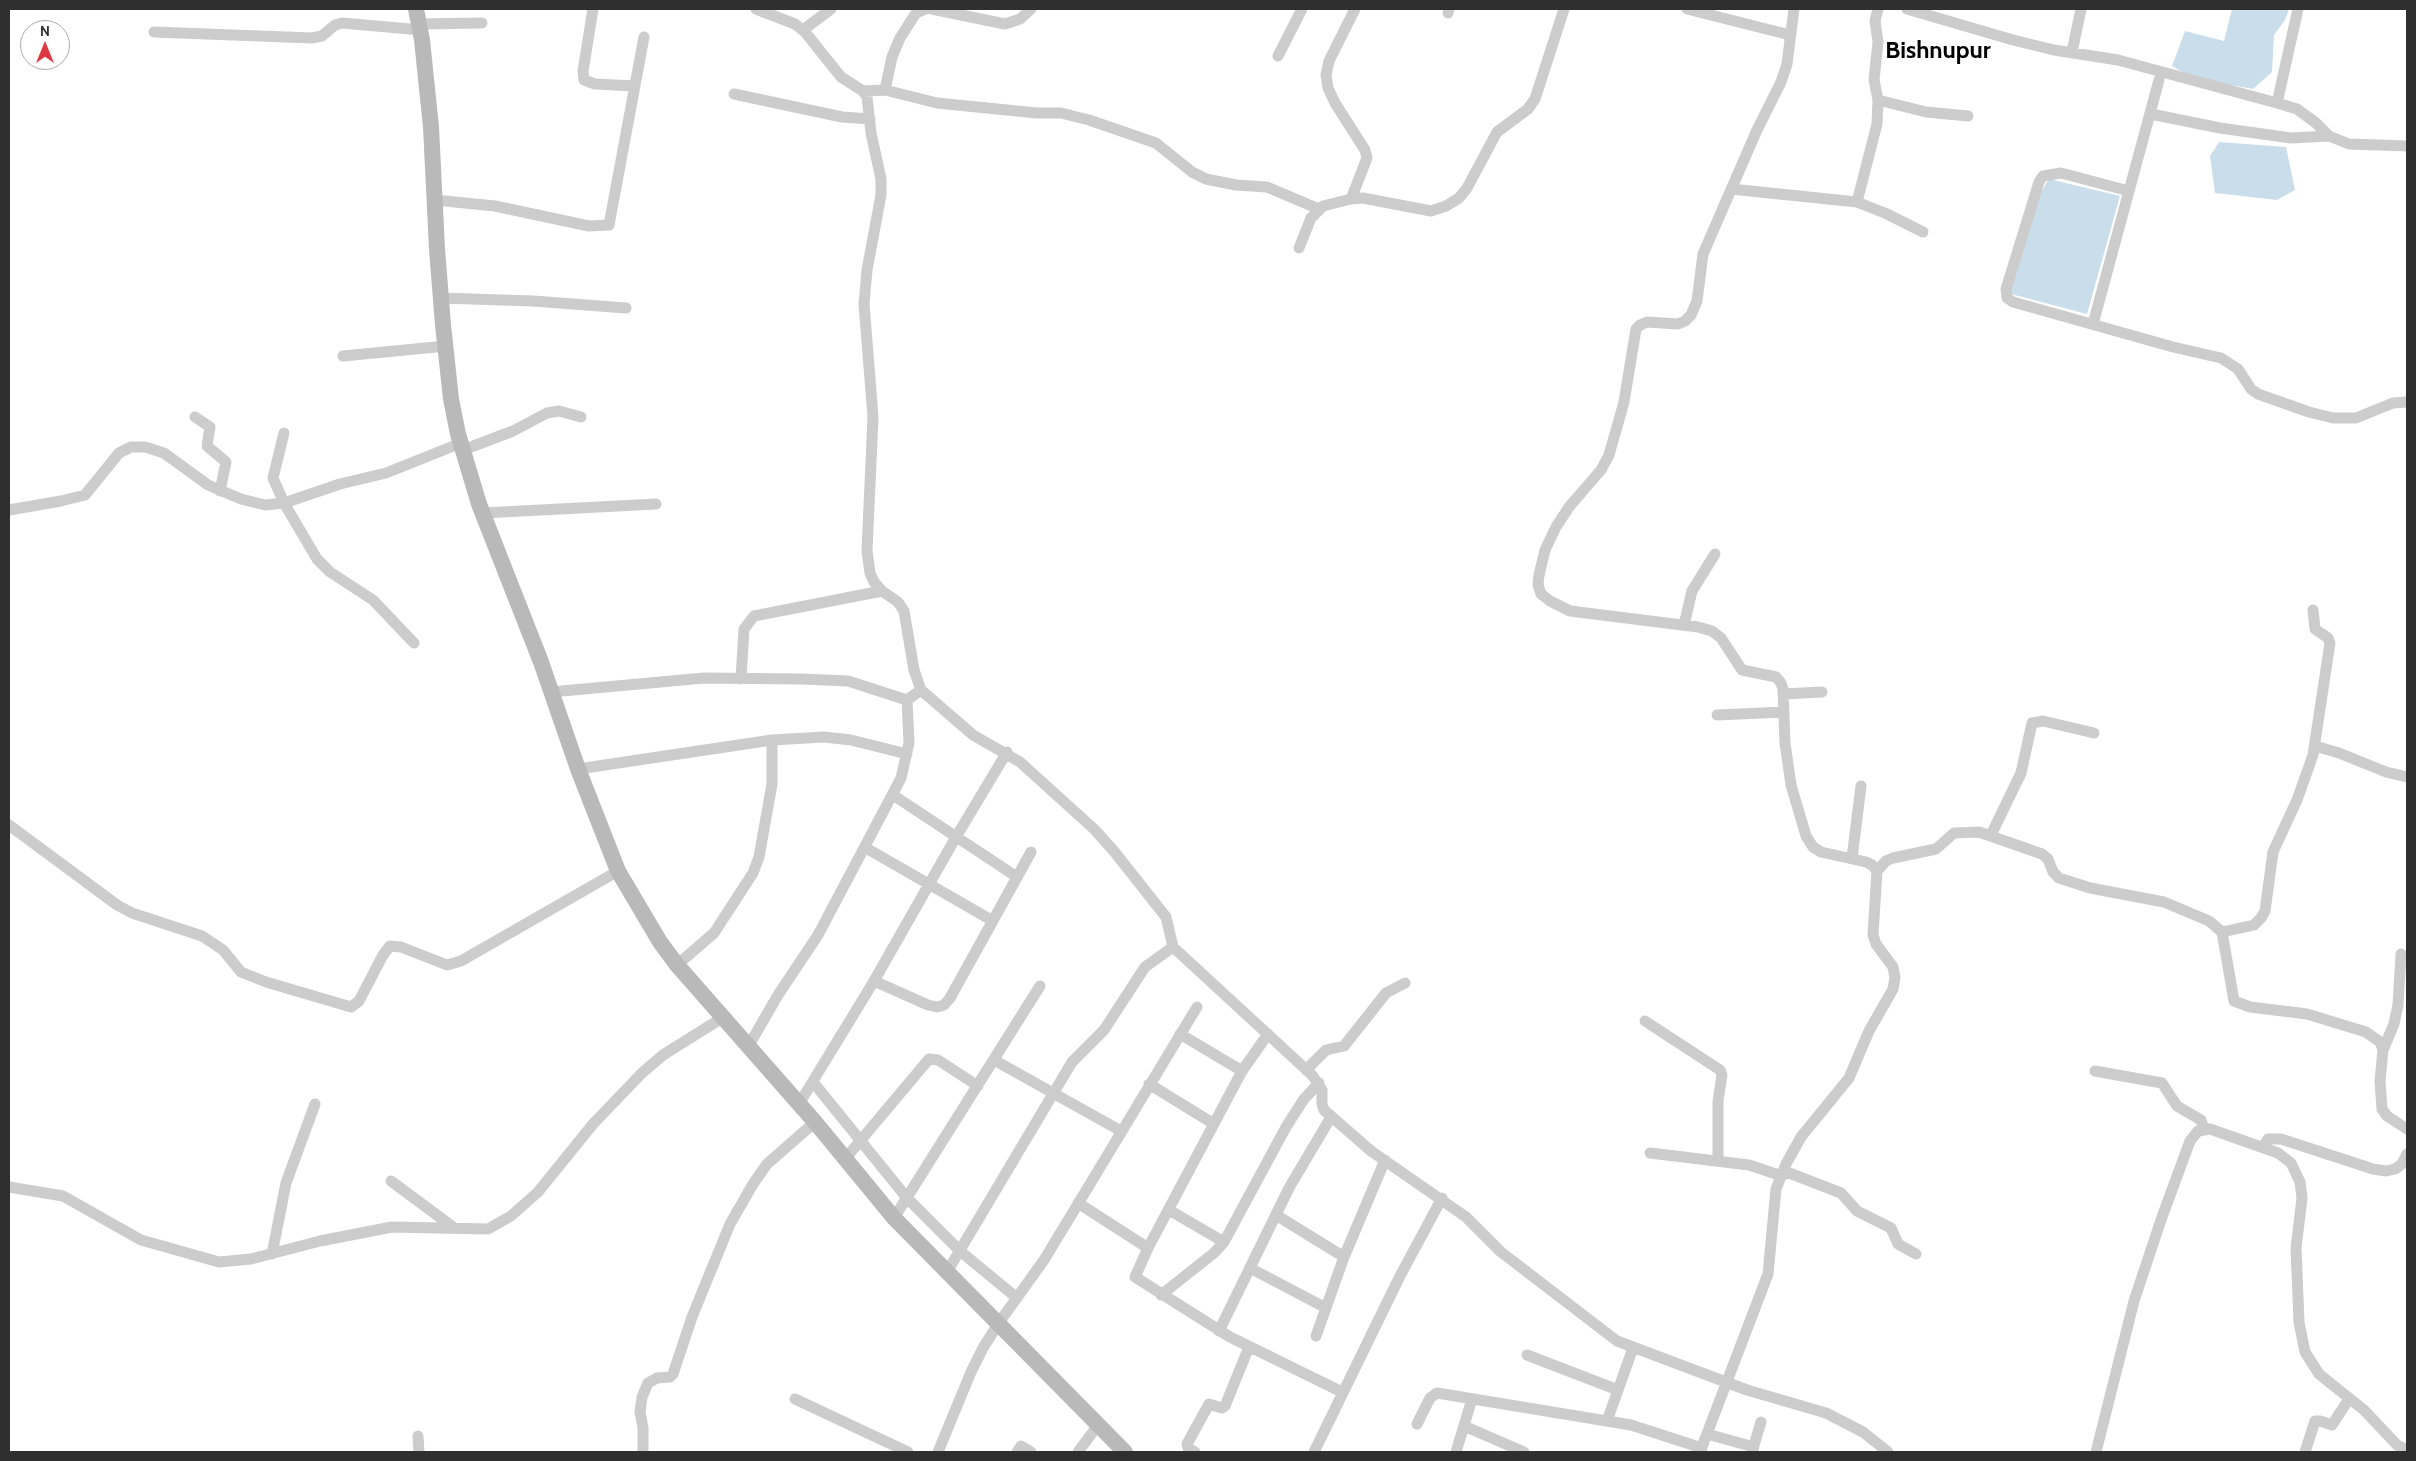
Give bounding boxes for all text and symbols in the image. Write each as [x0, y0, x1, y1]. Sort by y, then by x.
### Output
north arrow [20, 20, 70, 70]
text: N [40, 22, 50, 40]
district label: Bishnupur [1885, 37, 1991, 65]

